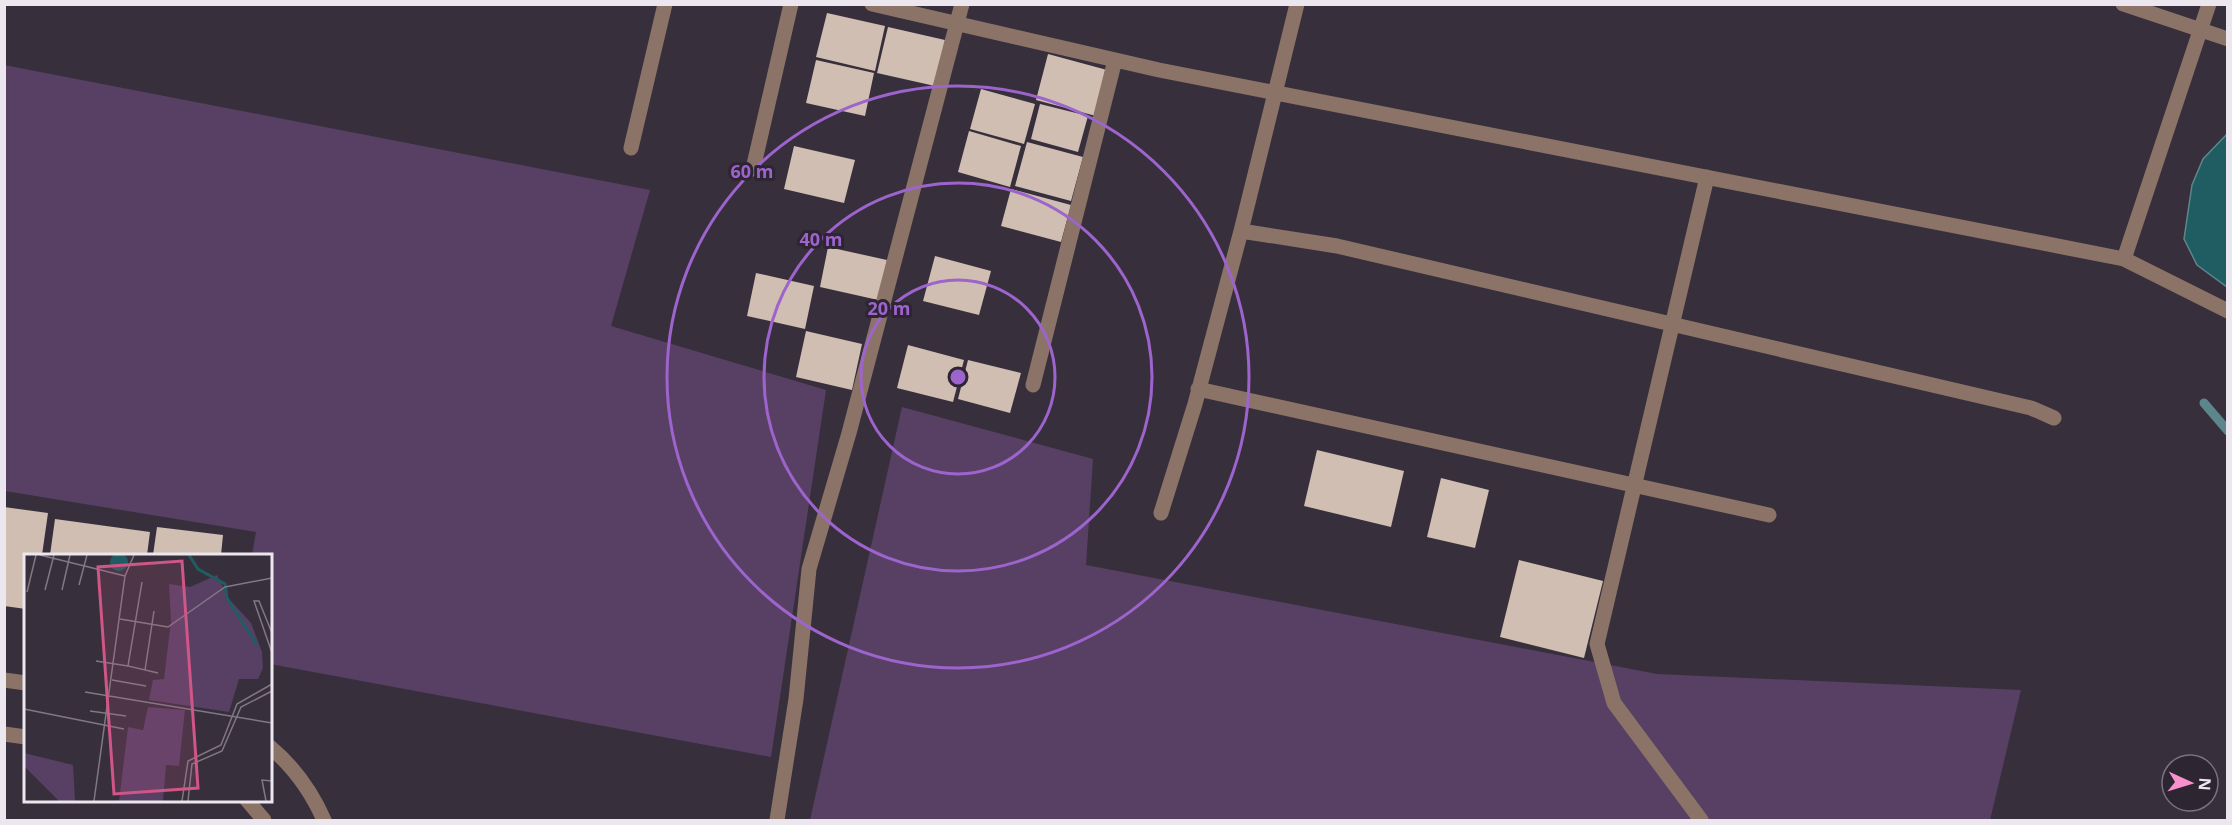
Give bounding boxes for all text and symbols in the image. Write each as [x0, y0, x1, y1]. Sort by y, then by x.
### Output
text: 60 m [731, 159, 773, 183]
text: 40 m [800, 227, 842, 251]
text: 20 m [868, 296, 910, 320]
centre of rings [948, 367, 968, 387]
inset map [24, 554, 272, 801]
north arrow [2160, 753, 2220, 813]
text: N [2194, 777, 2216, 791]

